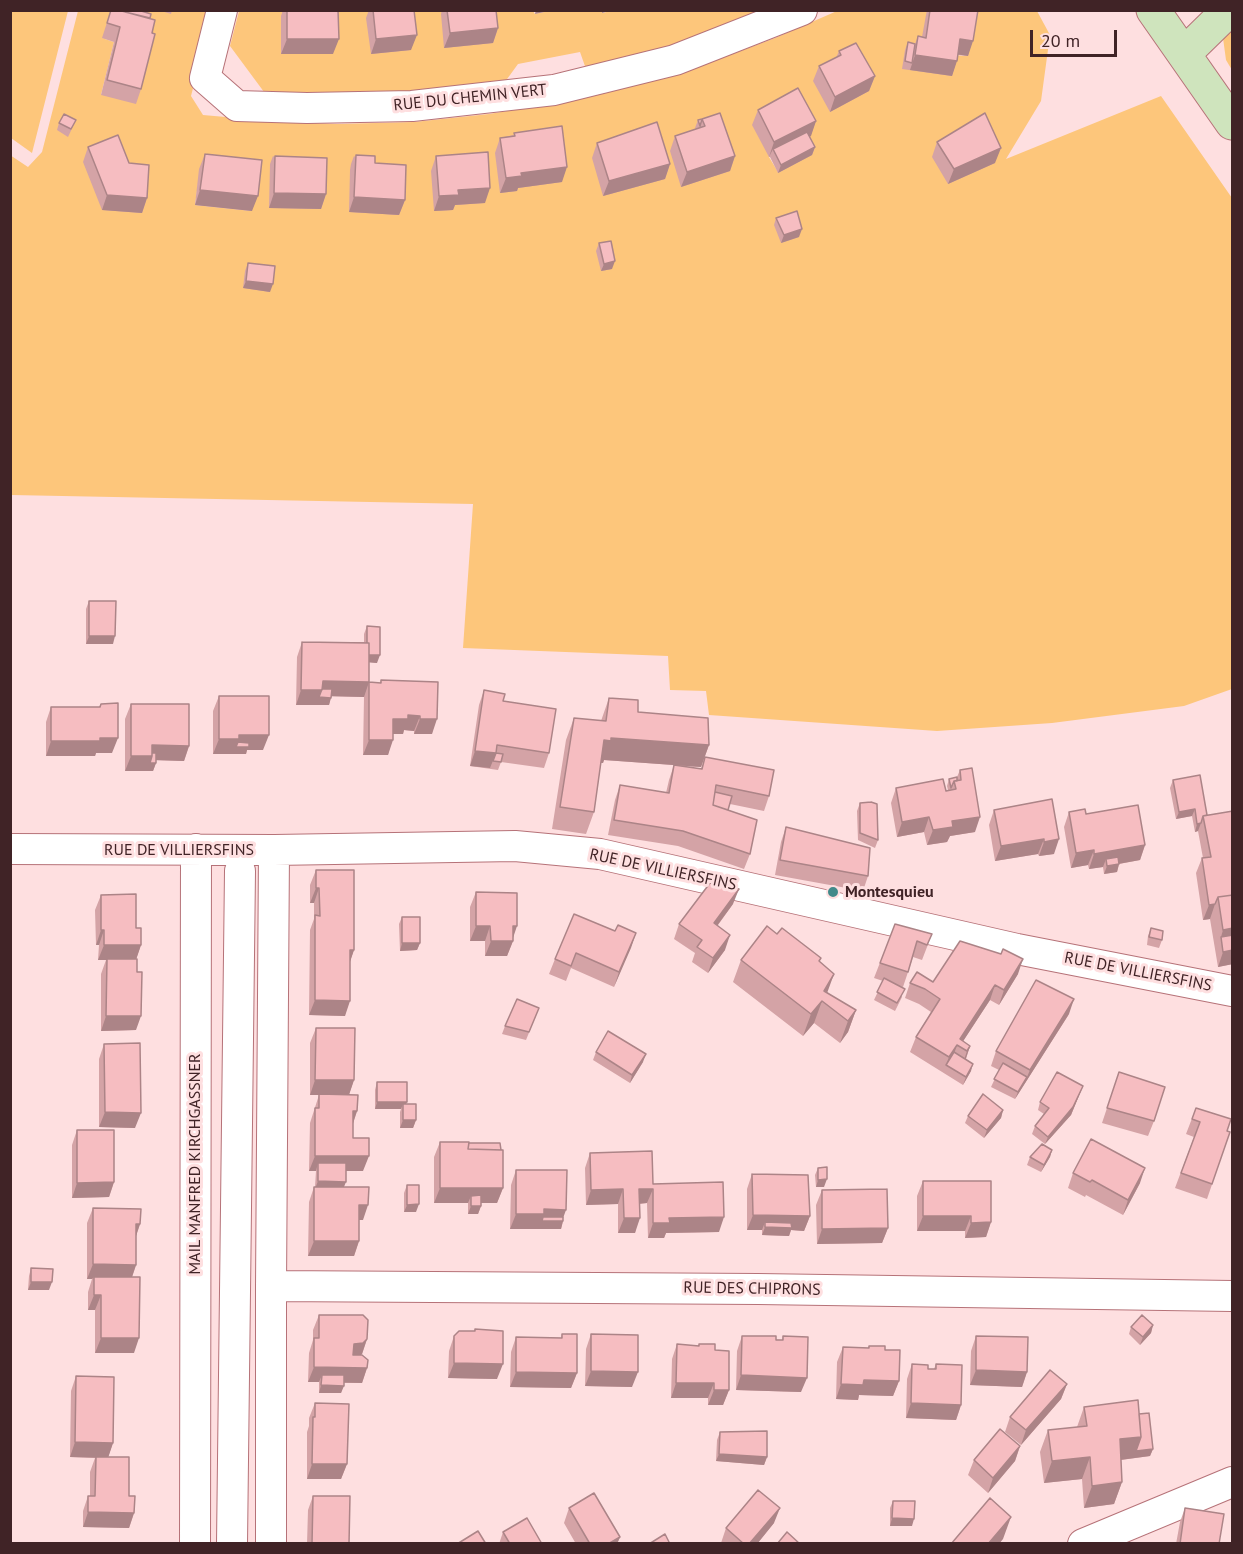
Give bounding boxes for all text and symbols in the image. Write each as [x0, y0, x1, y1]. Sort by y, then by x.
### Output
scale bar [1033, 18, 1120, 56]
text: 20 m [1041, 29, 1080, 52]
street label: RUE DU CHEMIN VERT [392, 80, 548, 116]
street label: RUE DE VILLIERSFINS [104, 840, 254, 860]
street label: RUE DE VILLIERSFINS [588, 845, 738, 895]
place label: Montesquieu [845, 882, 934, 902]
marker: Montesquieu [826, 885, 840, 899]
street label: RUE DE VILLIERSFINS [1063, 948, 1213, 996]
street label: MAIL MANFRED KIRCHGASSNER [185, 1053, 205, 1275]
street label: RUE DES CHIPRONS [683, 1278, 821, 1300]

